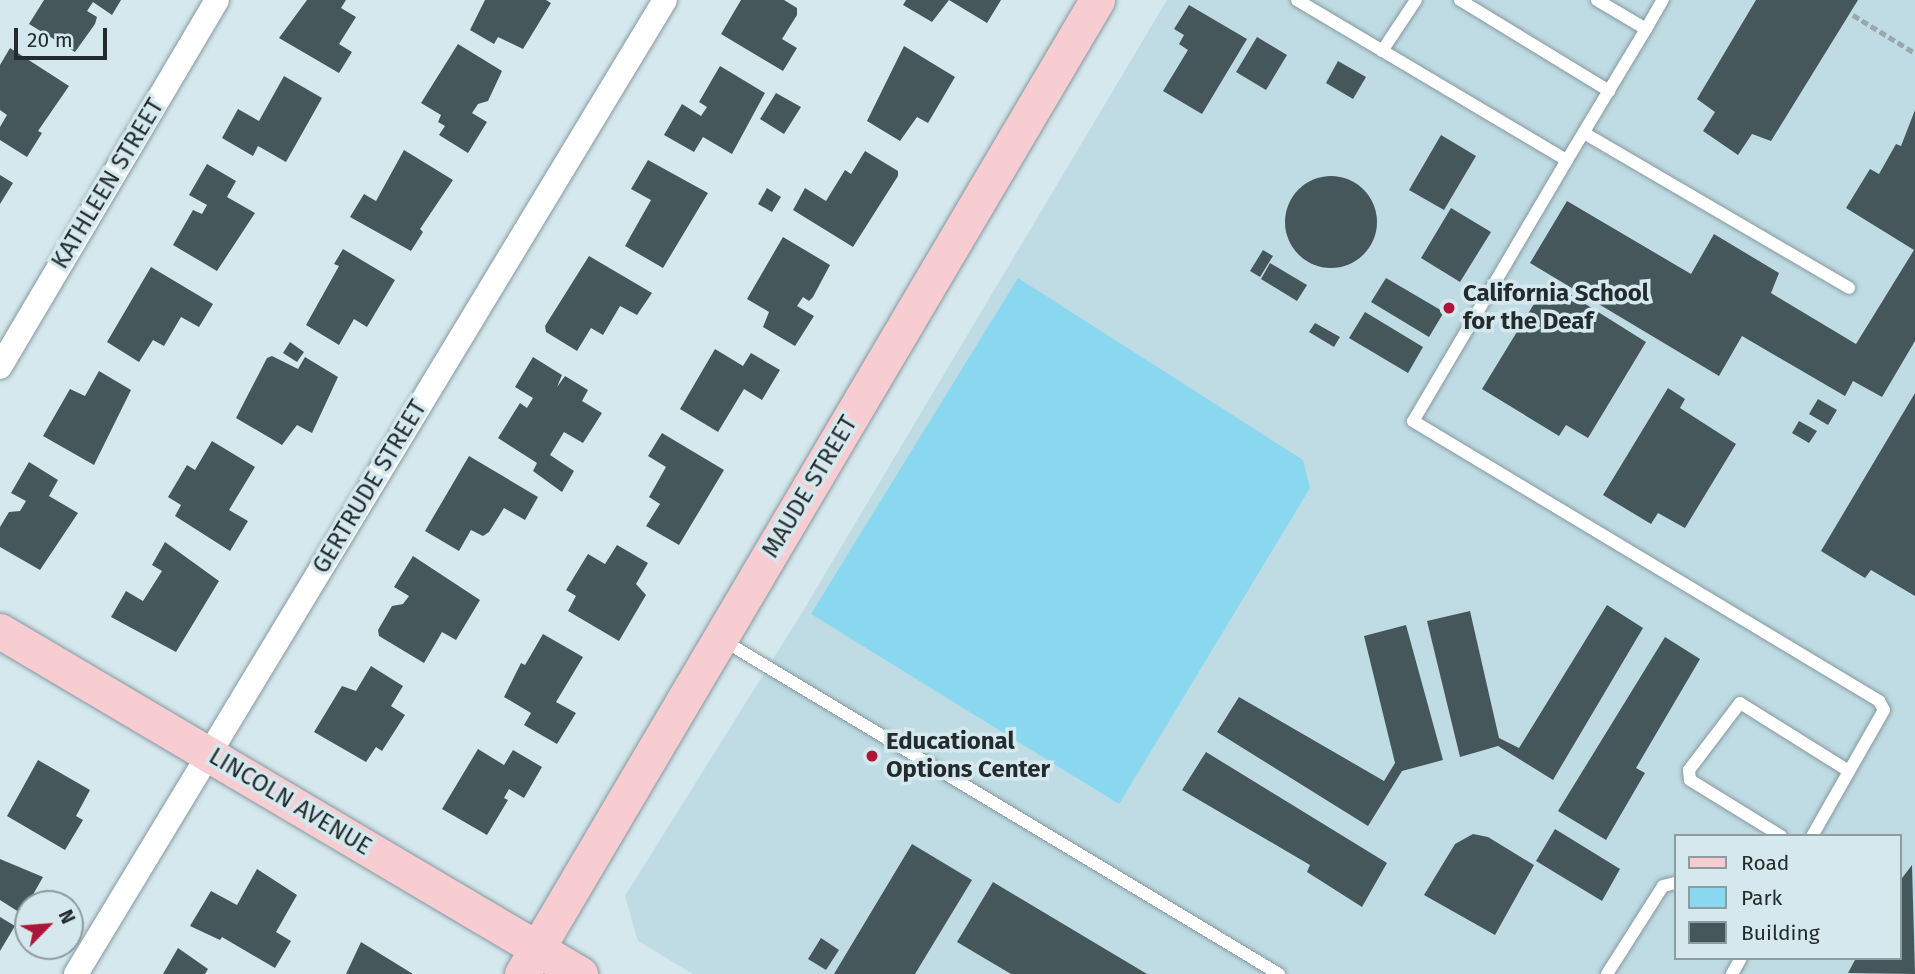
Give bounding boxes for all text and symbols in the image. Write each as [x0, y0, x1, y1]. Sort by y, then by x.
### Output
scale bar [18, 14, 110, 58]
text: 20 m [27, 27, 73, 53]
street label: KATHLEEN STREET [46, 94, 170, 274]
place label: California School for the Deaf [1463, 280, 1649, 336]
marker: California School for the Deaf [1441, 300, 1457, 316]
street label: GERTRUDE STREET [307, 395, 433, 579]
street label: MAUDE STREET [756, 411, 864, 563]
place label: Educational Options Center [886, 728, 1050, 784]
street label: LINCOLN AVENUE [204, 742, 376, 862]
marker: Educational Options Center [864, 748, 880, 764]
legend [1674, 834, 1901, 960]
text: Road [1741, 850, 1789, 876]
text: Park [1741, 885, 1782, 911]
north arrow [14, 890, 84, 960]
text: N [54, 906, 80, 927]
text: Building [1741, 920, 1820, 946]

